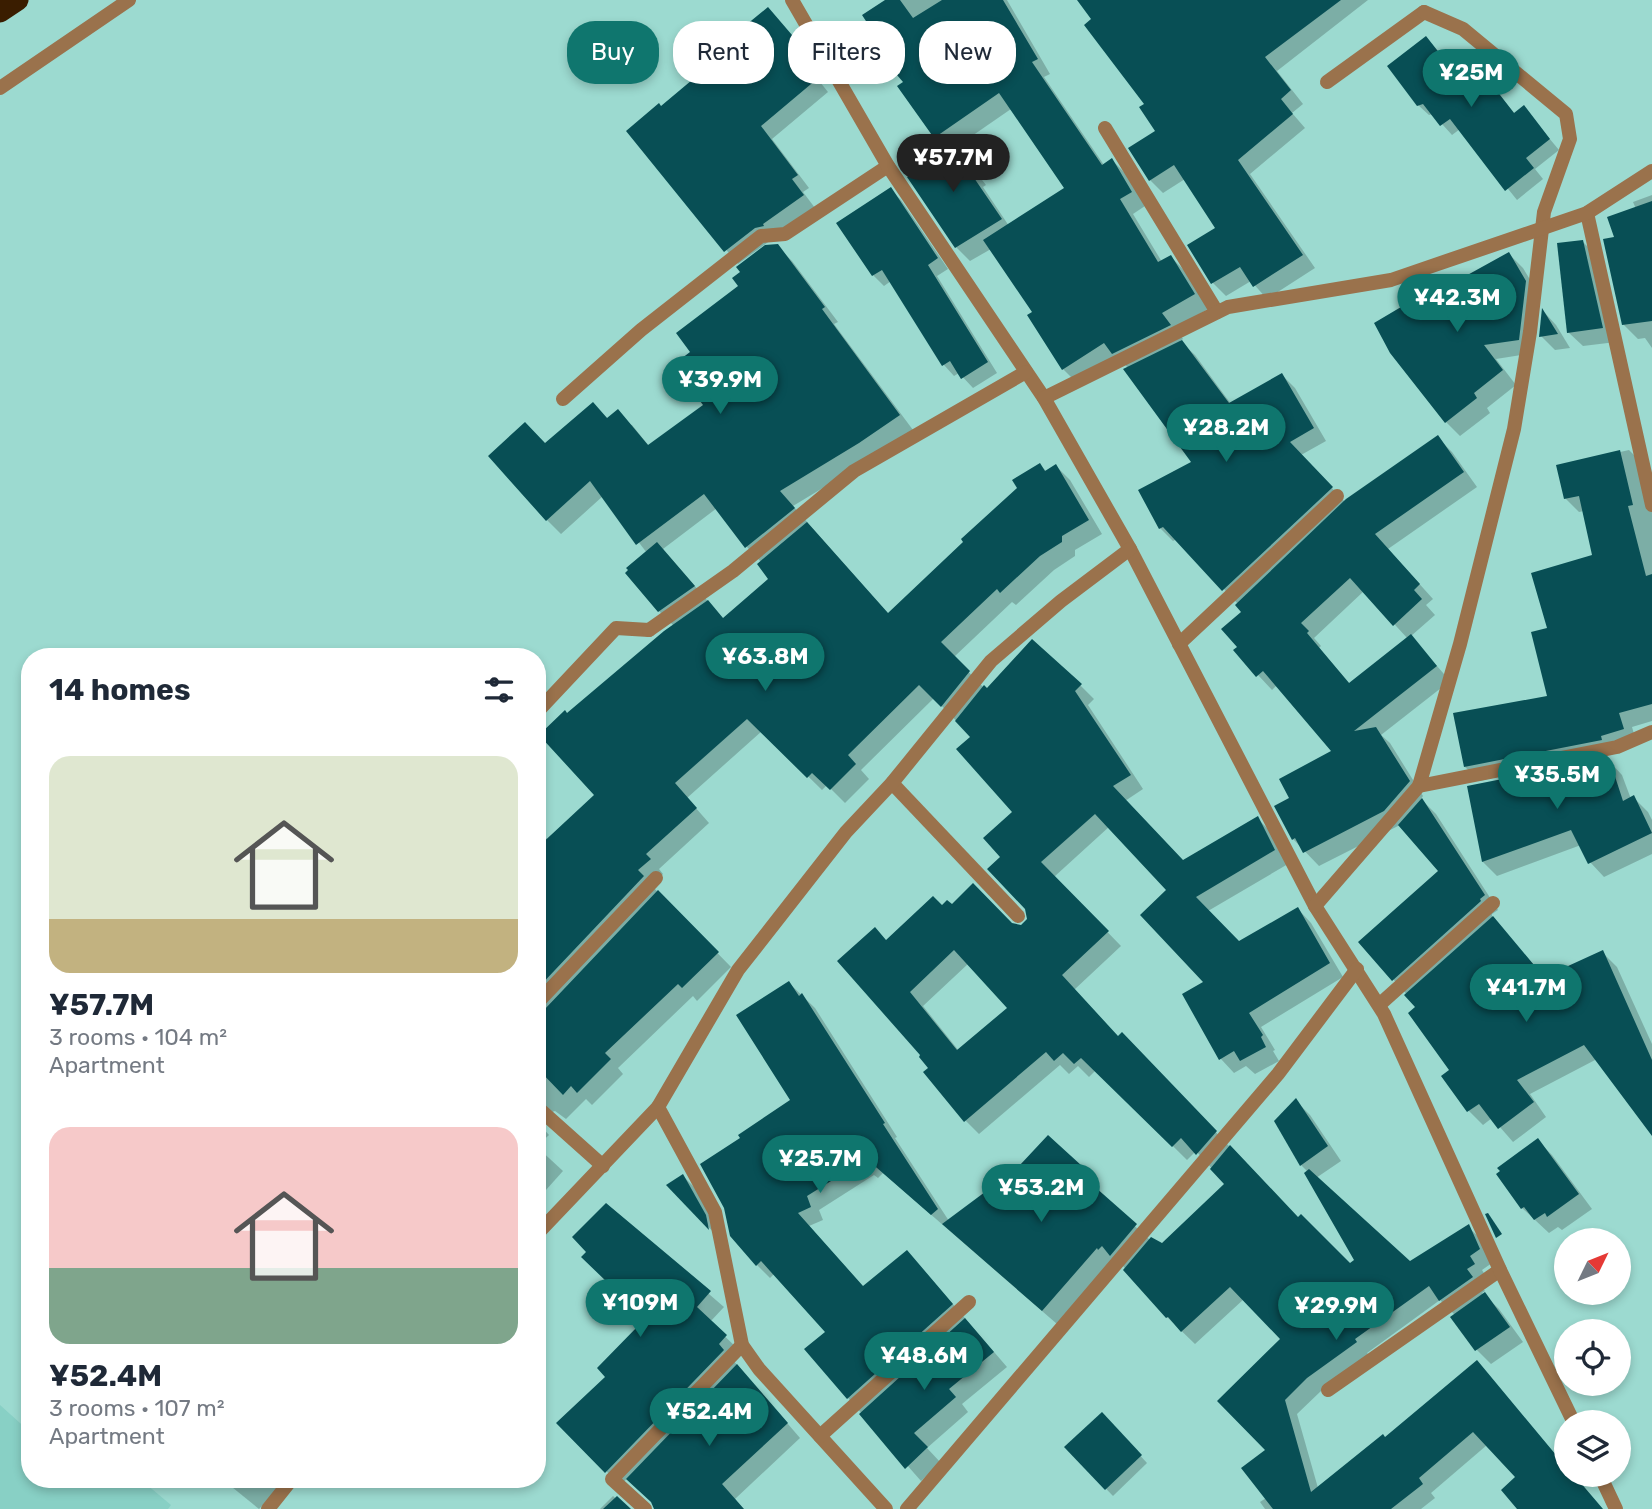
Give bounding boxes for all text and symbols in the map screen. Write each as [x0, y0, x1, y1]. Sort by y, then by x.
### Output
chip: Buy [567, 21, 659, 84]
chip: Rent [673, 21, 774, 84]
chip: Filters [788, 21, 905, 84]
chip: New [919, 21, 1016, 84]
pin: ¥25M [1430, 50, 1512, 109]
text: ¥25M [1439, 58, 1503, 86]
pin: ¥57.7M [896, 134, 1010, 194]
text: ¥57.7M [913, 143, 993, 171]
pin: ¥42.3M [1400, 274, 1514, 334]
text: ¥42.3M [1413, 283, 1501, 311]
pin: ¥39.9M [663, 356, 777, 416]
text: ¥39.9M [678, 365, 762, 393]
pin: ¥28.2M [1169, 405, 1283, 464]
text: ¥28.2M [1183, 413, 1269, 441]
pin: ¥63.8M [708, 634, 822, 693]
text: ¥63.8M [721, 642, 809, 670]
icon: filters [480, 671, 518, 709]
text: 14 homes [49, 672, 191, 708]
pin: ¥35.5M [1500, 752, 1614, 811]
text: ¥35.5M [1514, 760, 1600, 788]
icon: home [221, 802, 347, 928]
pin: ¥41.7M [1469, 964, 1583, 1024]
text: ¥41.7M [1486, 973, 1566, 1001]
text: ¥57.7M [49, 987, 154, 1023]
text: 3 rooms · 104 m² [49, 1023, 227, 1051]
text: Apartment [49, 1051, 165, 1079]
pin: ¥25.7M [763, 1136, 877, 1195]
text: ¥25.7M [778, 1144, 862, 1172]
pin: ¥53.2M [984, 1164, 1098, 1224]
icon: home [221, 1173, 347, 1299]
text: ¥53.2M [998, 1173, 1084, 1201]
north arrow [1554, 1228, 1631, 1306]
map controls [1554, 1228, 1631, 1487]
pin: ¥109M [591, 1280, 689, 1339]
pin: ¥29.9M [1279, 1282, 1393, 1342]
text: ¥109M [602, 1288, 678, 1316]
text: ¥29.9M [1294, 1291, 1378, 1319]
button: locate [1554, 1319, 1631, 1396]
pin: ¥48.6M [867, 1332, 981, 1392]
text: ¥48.6M [880, 1341, 968, 1369]
text: ¥52.4M [49, 1358, 162, 1394]
pin: ¥52.4M [652, 1388, 766, 1448]
text: 3 rooms · 107 m² [49, 1394, 225, 1422]
text: ¥52.4M [666, 1397, 752, 1425]
button: layers [1554, 1410, 1631, 1487]
text: Apartment [49, 1422, 165, 1450]

